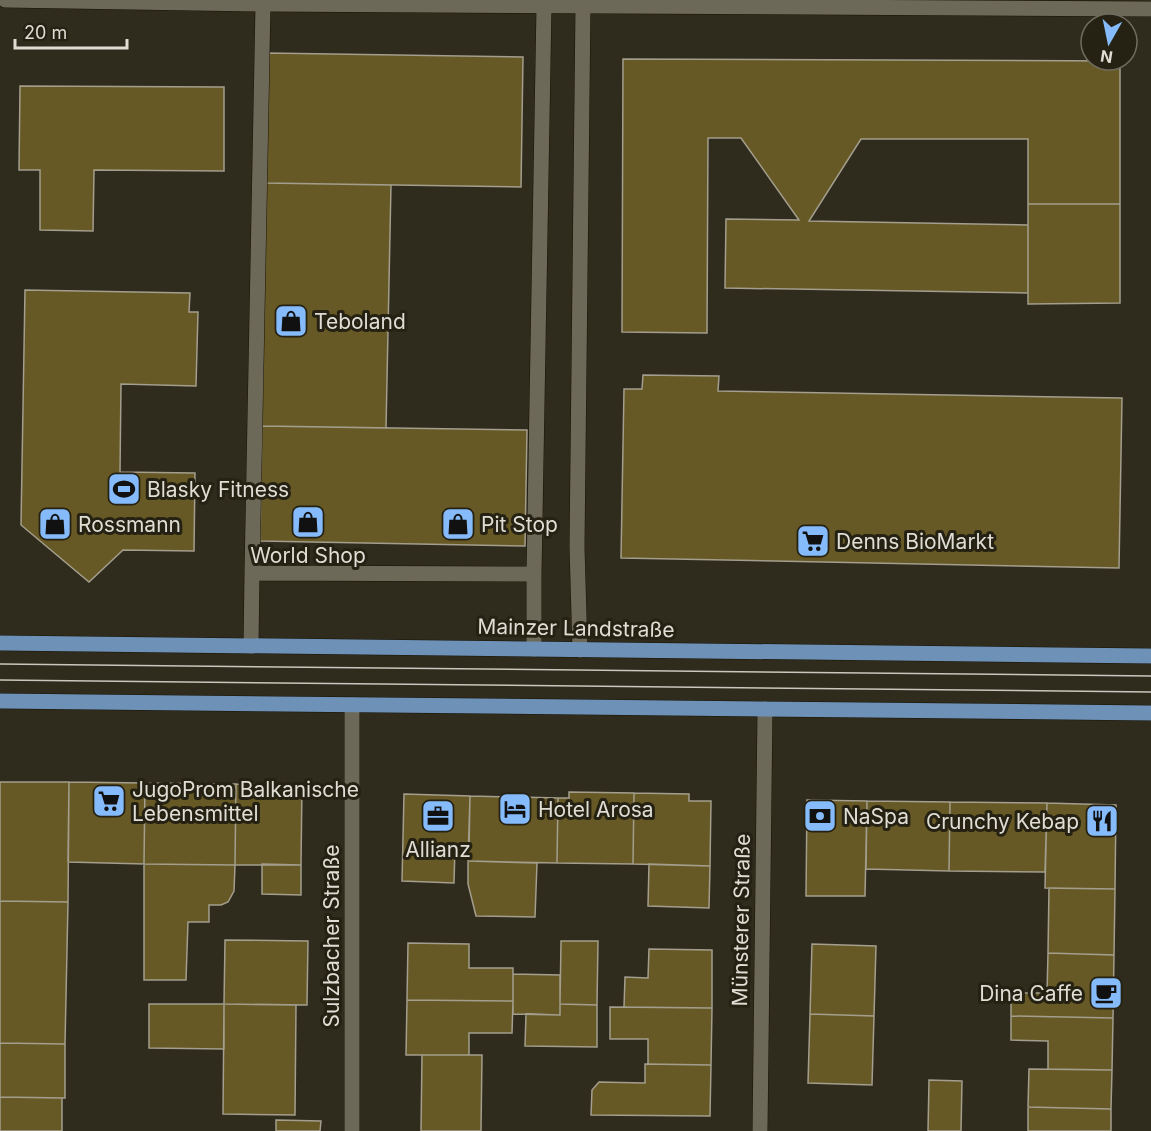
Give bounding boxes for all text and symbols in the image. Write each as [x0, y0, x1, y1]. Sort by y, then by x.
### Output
scale bar [15, 12, 128, 50]
north arrow [1079, 12, 1139, 72]
text: 20 m [24, 22, 67, 43]
text: N [1099, 46, 1114, 68]
shop icon: Teboland [273, 303, 309, 339]
place label: Teboland [314, 309, 406, 334]
sports icon: Blasky Fitness [106, 471, 142, 507]
place label: Blasky Fitness [147, 477, 289, 502]
shop icon: World Shop [290, 504, 326, 540]
shop icon: Rossmann [37, 506, 73, 542]
shop icon: Pit Stop [440, 506, 476, 542]
place label: Rossmann [78, 512, 181, 537]
place label: Pit Stop [481, 512, 558, 537]
supermarket icon: Denns BioMarkt [795, 523, 831, 559]
place label: Denns BioMarkt [836, 529, 994, 554]
place label: World Shop [250, 543, 366, 568]
street label: Mainzer Landstraße [477, 614, 675, 642]
place label: JugoProm Balkanische Lebensmittel [132, 777, 359, 826]
supermarket icon: JugoProm Balkanische Lebensmittel [91, 783, 127, 819]
hotel icon: Hotel Arosa [497, 791, 533, 827]
place label: Hotel Arosa [538, 797, 654, 822]
office icon: Allianz [420, 798, 456, 834]
bank icon: NaSpa [802, 798, 838, 834]
restaurant icon: Crunchy Kebap [1084, 803, 1120, 839]
place label: NaSpa [843, 804, 909, 829]
place label: Crunchy Kebap [926, 809, 1079, 834]
street label: Münsterer Straße [727, 833, 755, 1007]
place label: Allianz [405, 837, 471, 862]
street label: Sulzbacher Straße [319, 844, 344, 1028]
cafe icon: Dina Caffe [1088, 975, 1124, 1011]
place label: Dina Caffe [979, 981, 1083, 1006]

